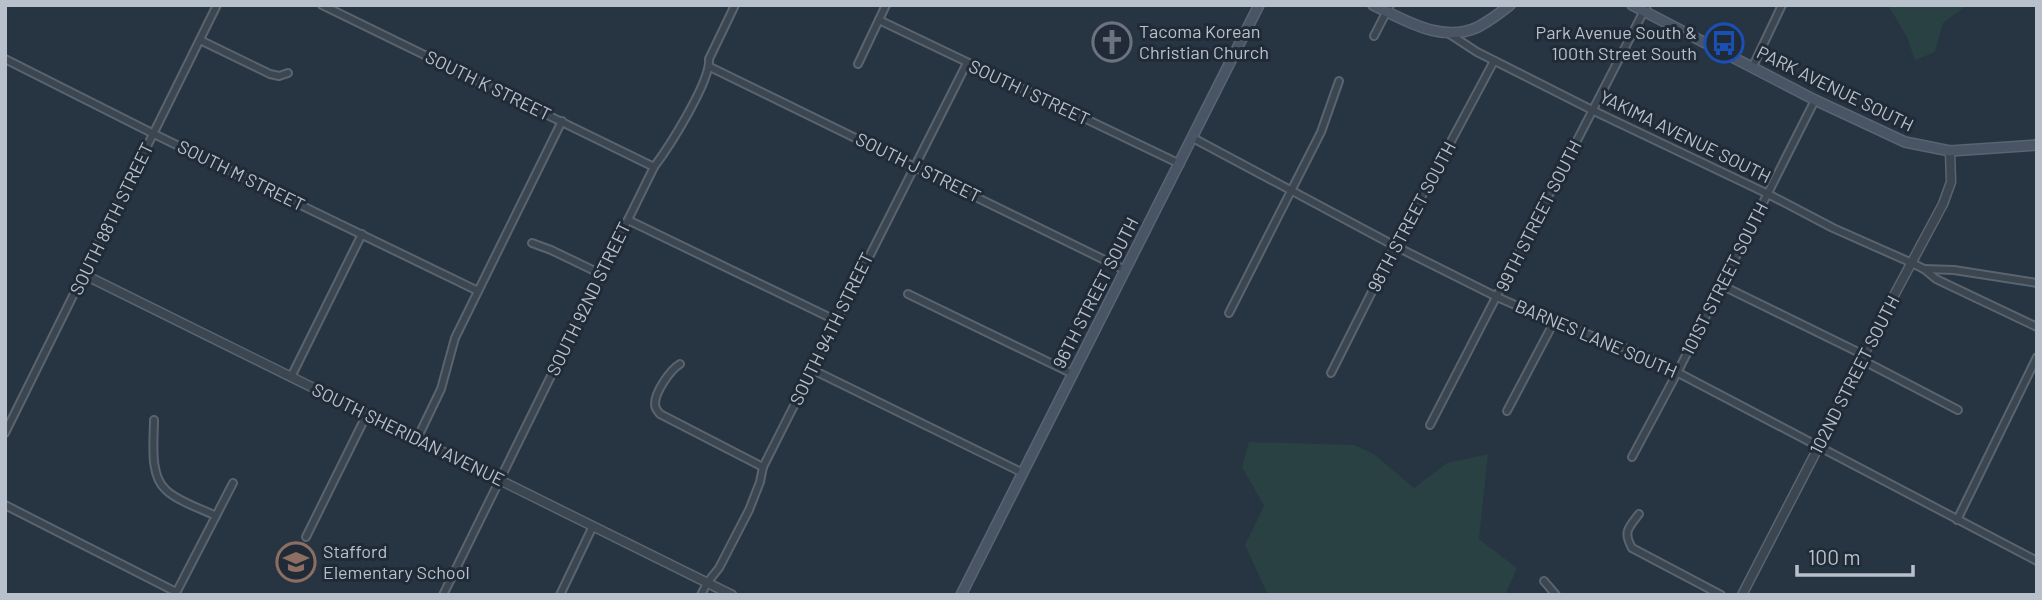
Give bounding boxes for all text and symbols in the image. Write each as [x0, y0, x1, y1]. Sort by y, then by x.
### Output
place label: Tacoma Korean Christian Church [1139, 20, 1269, 63]
church icon: Tacoma Korean Christian Church [1091, 21, 1133, 63]
place label: Park Avenue South & 100th Street South [1536, 21, 1697, 64]
bus stop icon: Park Avenue South & 100th Street South [1703, 22, 1745, 64]
street label: PARK AVENUE SOUTH [1753, 41, 1917, 136]
street label: SOUTH K STREET [422, 45, 555, 125]
street label: SOUTH I STREET [966, 55, 1093, 130]
street label: YAKIMA AVENUE SOUTH [1596, 85, 1775, 187]
street label: SOUTH J STREET [852, 127, 985, 207]
street label: SOUTH M STREET [174, 135, 309, 215]
street label: 99TH STREET SOUTH [1490, 136, 1586, 295]
street label: 98TH STREET SOUTH [1362, 138, 1460, 295]
street label: SOUTH 88TH STREET [65, 139, 158, 298]
street label: 101ST STREET SOUTH [1676, 198, 1772, 359]
street label: 96TH STREET SOUTH [1047, 213, 1143, 372]
street label: SOUTH 92ND STREET [541, 218, 635, 379]
street label: SOUTH 94TH STREET [785, 249, 878, 409]
street label: 102ND STREET SOUTH [1805, 292, 1904, 458]
street label: BARNES LANE SOUTH [1512, 294, 1681, 382]
street label: SOUTH SHERIDAN AVENUE [309, 378, 508, 490]
scale bar [1797, 534, 1912, 578]
place label: Stafford Elementary School [323, 540, 470, 583]
school or university icon: Stafford Elementary School [275, 541, 317, 583]
text: 100 m [1808, 544, 1861, 569]

